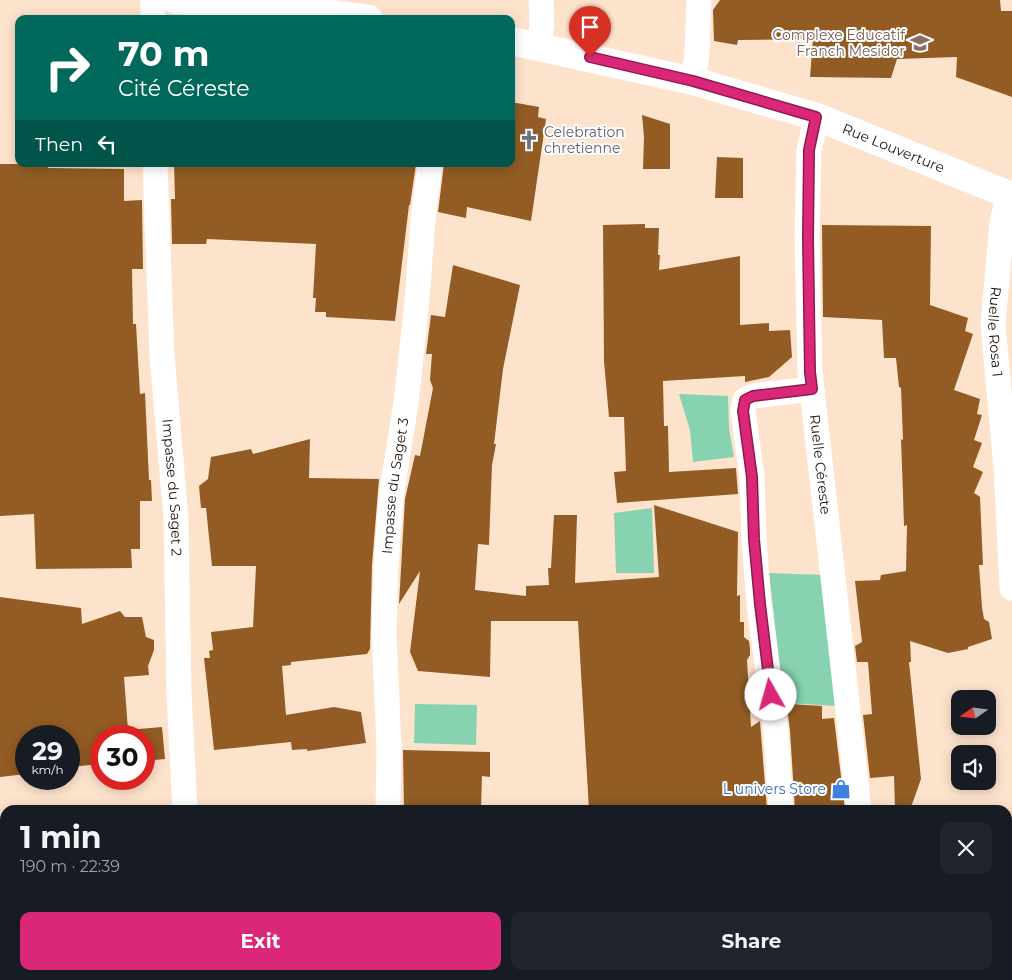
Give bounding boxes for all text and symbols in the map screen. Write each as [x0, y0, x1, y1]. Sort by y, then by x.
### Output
pin [569, 6, 611, 57]
icon: arrive [576, 13, 604, 41]
place label: Complexe Educatif Franch Mesidor [772, 26, 906, 60]
text: 70 m [118, 32, 209, 75]
school or university icon: Complexe Educatif Franch Mesidor [909, 32, 931, 54]
icon: right [35, 35, 100, 100]
text: Cité Céreste [118, 75, 250, 102]
street label: Rue Louverture [840, 119, 947, 177]
place label: Celebration chretienne [544, 123, 625, 157]
church icon: Celebration chretienne [518, 129, 540, 151]
icon: left [93, 130, 121, 158]
text: Then [35, 133, 83, 156]
street label: Ruelle Rosa 1 [984, 286, 1007, 378]
street label: Ruelle Céreste [806, 414, 835, 515]
street label: Impasse du Saget 3 [378, 416, 413, 555]
street label: Impasse du Saget 2 [158, 418, 186, 556]
position arrow [744, 668, 796, 720]
north arrow [951, 690, 996, 735]
map controls [951, 690, 996, 790]
speed limit sign: 30 [90, 725, 155, 790]
text: 29 [32, 736, 63, 766]
button: sound [951, 745, 996, 790]
text: km/h [31, 762, 64, 777]
shop icon: L univers Store [830, 778, 852, 800]
place label: L univers Store [723, 780, 826, 798]
text: 1 min [20, 819, 101, 856]
button: close [940, 822, 992, 874]
text: 190 m · 22:39 [20, 857, 120, 876]
button: Exit [20, 912, 501, 970]
button: Share [511, 912, 992, 970]

